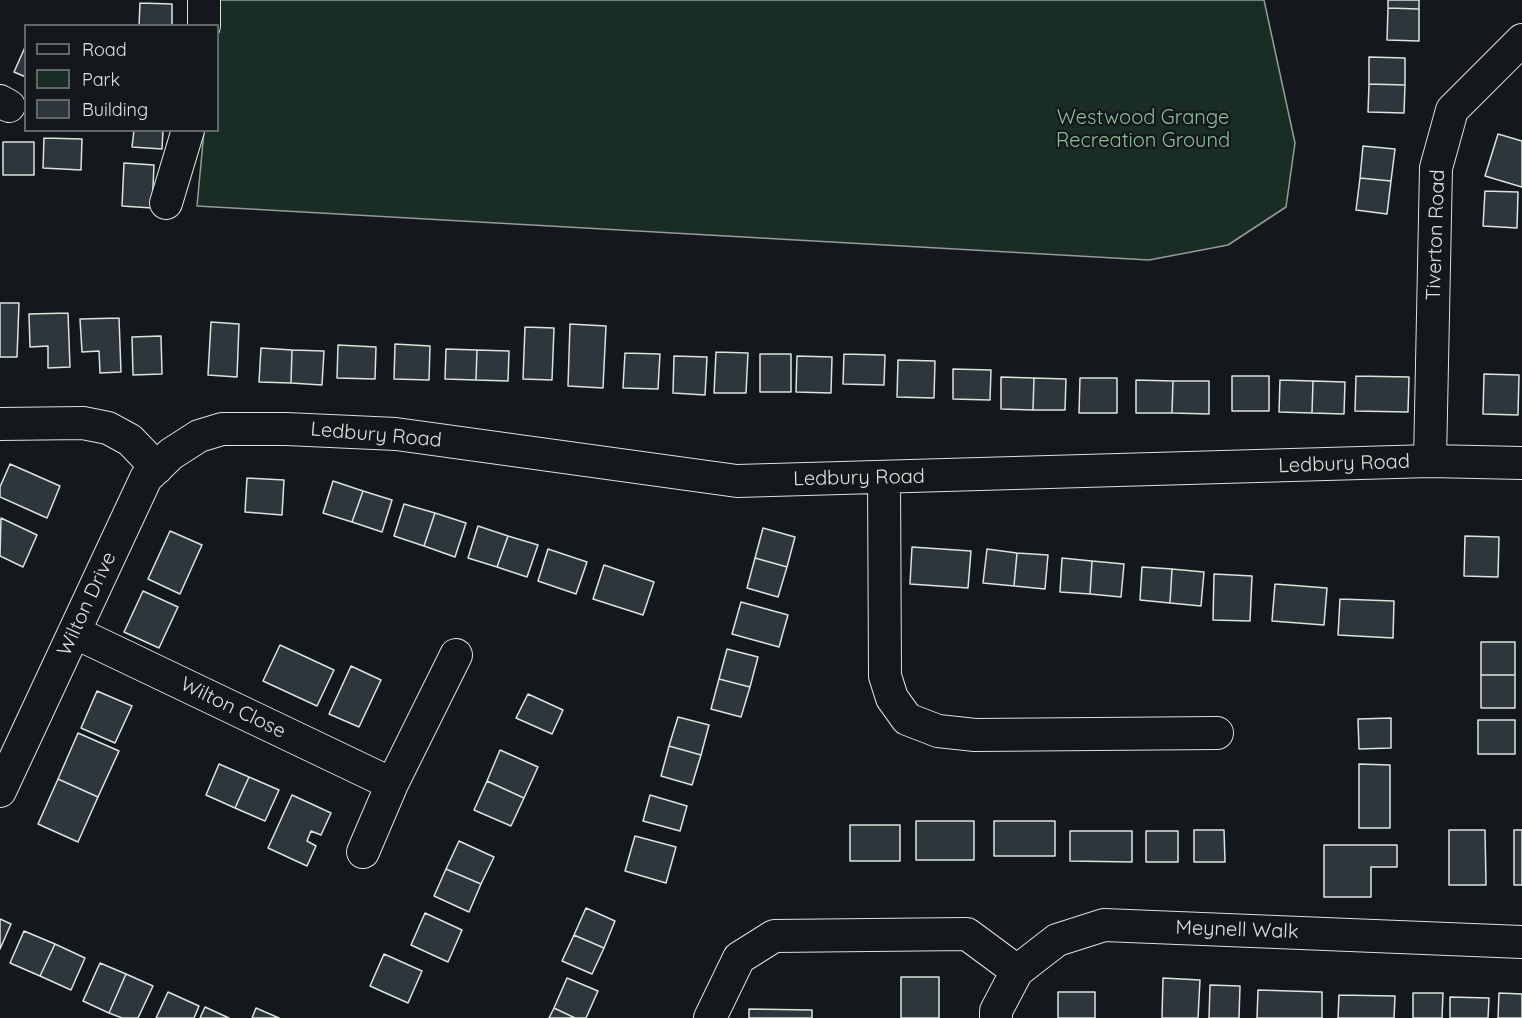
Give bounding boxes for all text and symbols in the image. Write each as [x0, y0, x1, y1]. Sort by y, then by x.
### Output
legend [24, 24, 219, 132]
text: Road [82, 38, 127, 61]
text: Park [82, 68, 120, 91]
text: Building [82, 98, 148, 121]
park label: Westwood Grange Recreation Ground [1056, 106, 1230, 153]
street label: Tiverton Road [1422, 169, 1450, 301]
street label: Ledbury Road [309, 417, 443, 453]
street label: Ledbury Road [1278, 450, 1410, 478]
street label: Ledbury Road [793, 465, 925, 491]
street label: Wilton Drive [52, 548, 122, 660]
street label: Wilton Close [176, 672, 290, 744]
street label: Meynell Walk [1175, 916, 1299, 944]

